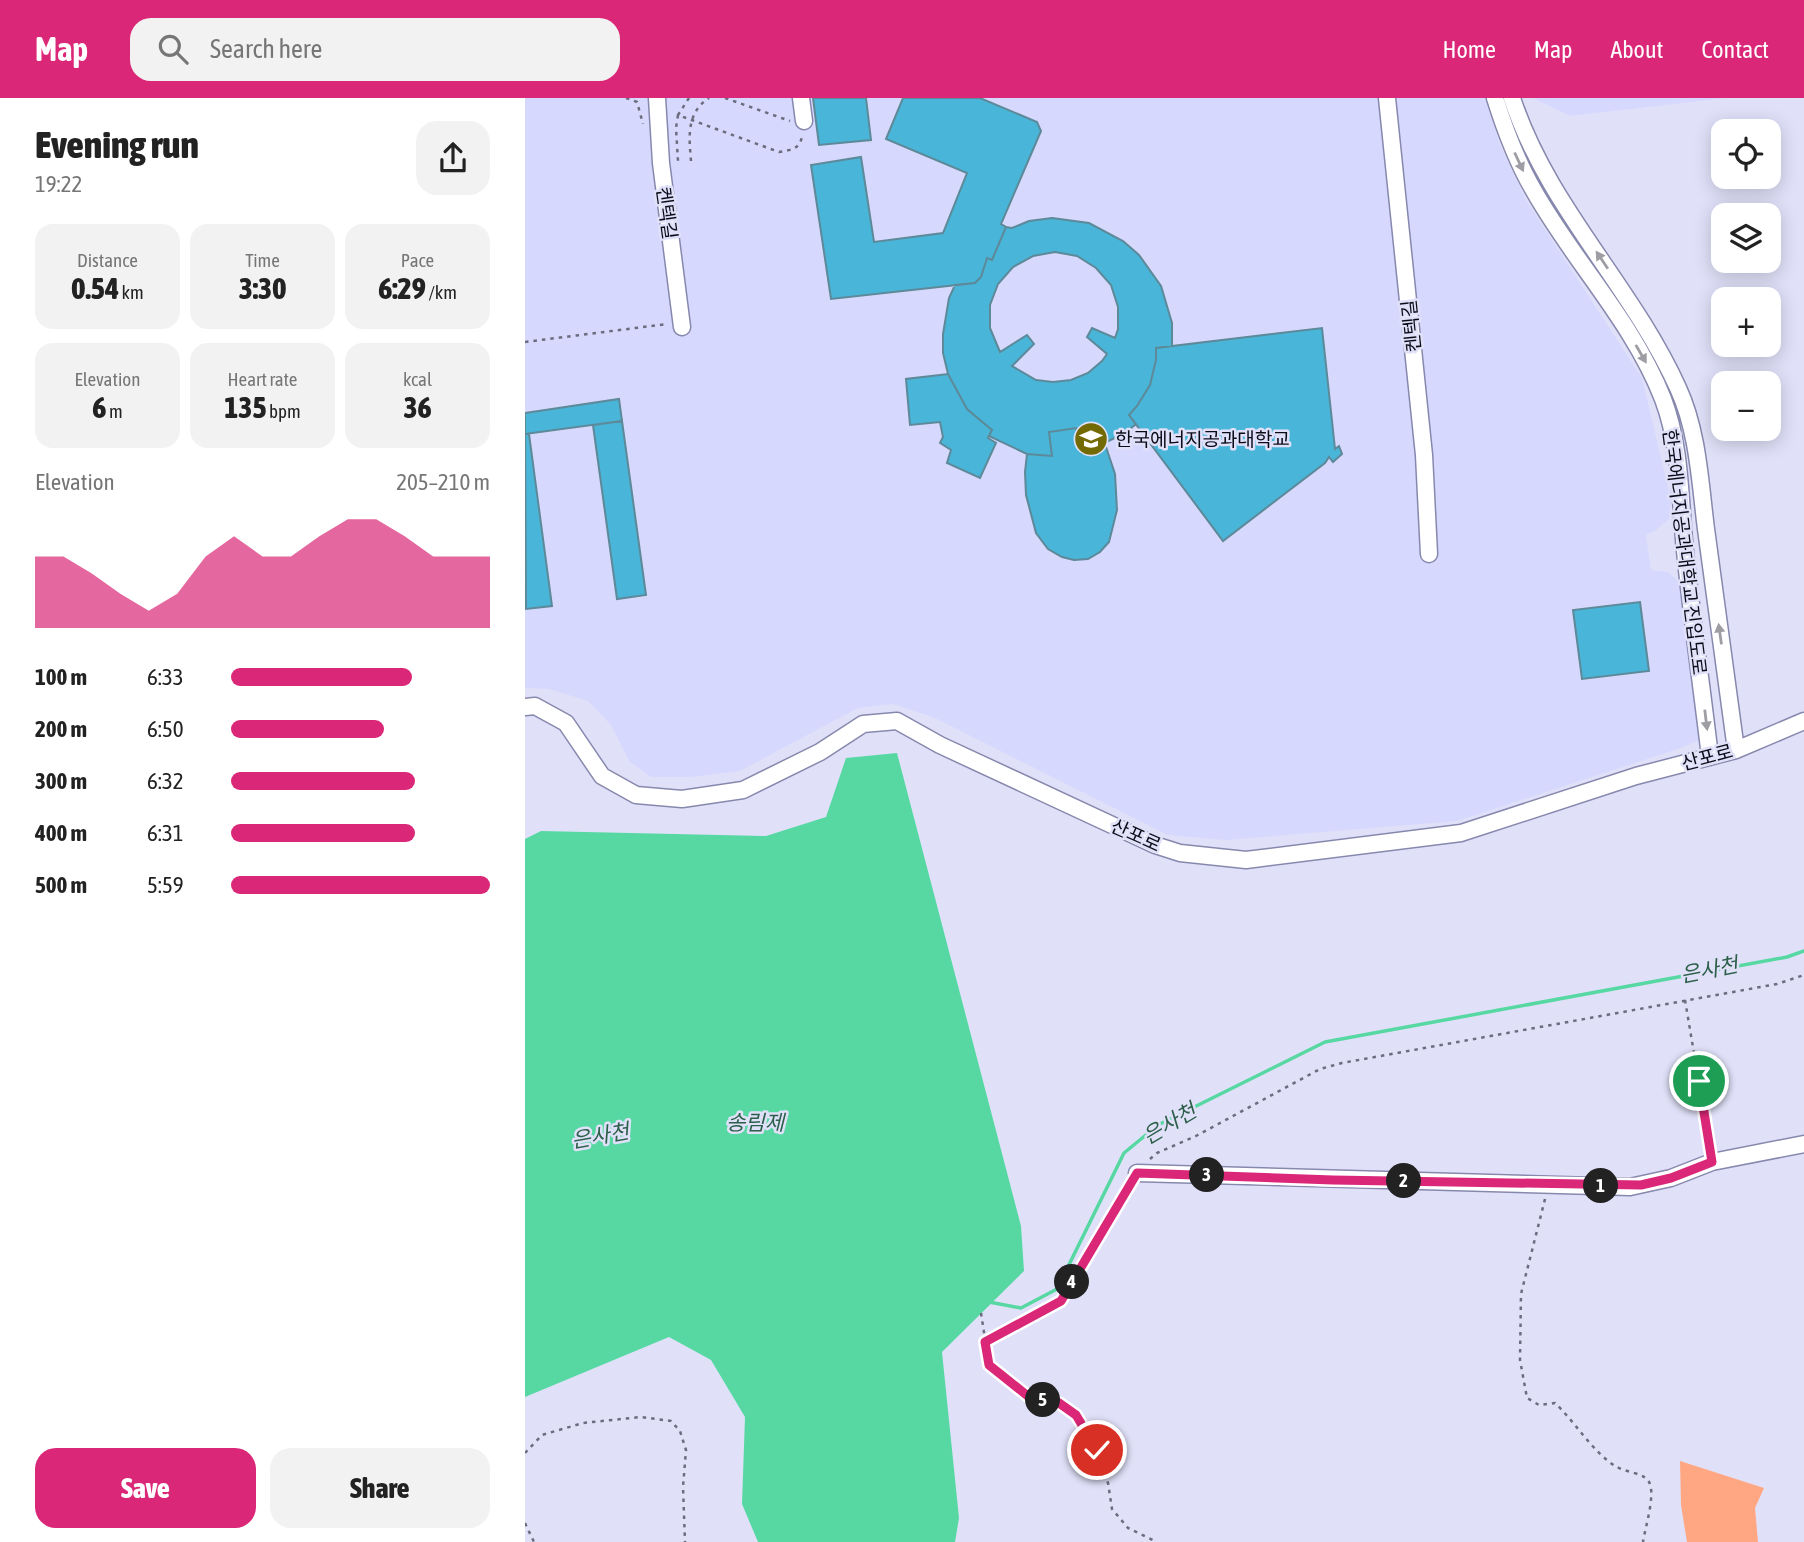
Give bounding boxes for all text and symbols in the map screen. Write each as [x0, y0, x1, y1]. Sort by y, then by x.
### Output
search box [130, 18, 620, 81]
text: Map [35, 30, 88, 68]
icon: search [154, 30, 192, 68]
text: Search here [210, 34, 322, 64]
text: Home [1442, 36, 1496, 63]
text: Map [1534, 36, 1572, 63]
text: About [1610, 36, 1663, 63]
text: Contact [1701, 36, 1769, 63]
map controls [1711, 119, 1781, 441]
button: locate [1711, 119, 1781, 189]
button: share [416, 121, 490, 195]
text: Evening run [35, 123, 199, 166]
one-way arrow [1513, 152, 1525, 172]
text: 19:22 [35, 171, 82, 197]
street label: 켄텍길 [652, 185, 682, 241]
button: layers [1711, 203, 1781, 273]
text: Distance [77, 249, 138, 271]
text: Time [245, 249, 280, 271]
text: Pace [401, 249, 434, 271]
one-way arrow [1596, 250, 1609, 270]
text: 0.54 [71, 271, 119, 305]
text: 3:30 [239, 271, 286, 305]
text: 6:29 [378, 271, 426, 305]
text: km [119, 281, 144, 303]
text: /km [426, 281, 457, 303]
button: + [1711, 287, 1781, 357]
street label: 켄텍길 [1397, 299, 1425, 353]
one-way arrow [1635, 344, 1647, 363]
text: Elevation [75, 368, 140, 390]
text: Heart rate [228, 368, 297, 390]
text: kcal [403, 368, 432, 390]
button: − [1711, 371, 1781, 441]
text: 6 [92, 390, 106, 424]
text: 135 [224, 390, 267, 424]
text: 36 [403, 390, 432, 424]
text: m [106, 400, 123, 422]
text: bpm [267, 400, 301, 422]
school or university icon: 한국에너지공과대학교 [1072, 420, 1110, 458]
place label: 한국에너지공과대학교 [1115, 428, 1290, 450]
street label: 한국에너지공과대학교 진입도로 [1659, 428, 1711, 676]
text: Elevation [35, 469, 115, 495]
text: 205–210 m [396, 469, 490, 495]
one-way arrow [1715, 623, 1726, 645]
text: 100 m [35, 664, 87, 690]
text: 6:33 [147, 664, 184, 690]
one-way arrow [1700, 709, 1711, 731]
text: 200 m [35, 716, 87, 742]
text: 6:50 [147, 716, 184, 742]
street label: 산포로 [1679, 740, 1735, 774]
text: 300 m [35, 768, 87, 794]
text: 6:32 [147, 768, 184, 794]
street label: 산포로 [1108, 814, 1164, 856]
text: 400 m [35, 820, 87, 846]
text: 6:31 [147, 820, 184, 846]
text: 500 m [35, 872, 87, 898]
text: 5:59 [147, 872, 184, 898]
water label: 은사천 [1678, 951, 1742, 986]
pin [1669, 1051, 1729, 1111]
icon: arrive [1680, 1062, 1718, 1100]
water label: 은사천 [1138, 1096, 1202, 1148]
water label: 송림제 [726, 1110, 787, 1134]
water label: 은사천 [569, 1118, 633, 1152]
pin: 3 [1189, 1158, 1225, 1192]
text: 3 [1202, 1163, 1211, 1185]
pin: 2 [1387, 1164, 1421, 1198]
pin: 1 [1583, 1168, 1619, 1204]
text: 2 [1399, 1169, 1408, 1191]
text: 1 [1596, 1174, 1605, 1196]
pin: 4 [1055, 1264, 1089, 1300]
text: 4 [1067, 1270, 1076, 1292]
pin: 5 [1025, 1382, 1061, 1418]
text: 5 [1038, 1388, 1047, 1410]
pin [1067, 1420, 1127, 1480]
icon: check [1078, 1431, 1116, 1469]
button: Save [35, 1448, 256, 1528]
button: Share [270, 1448, 490, 1528]

